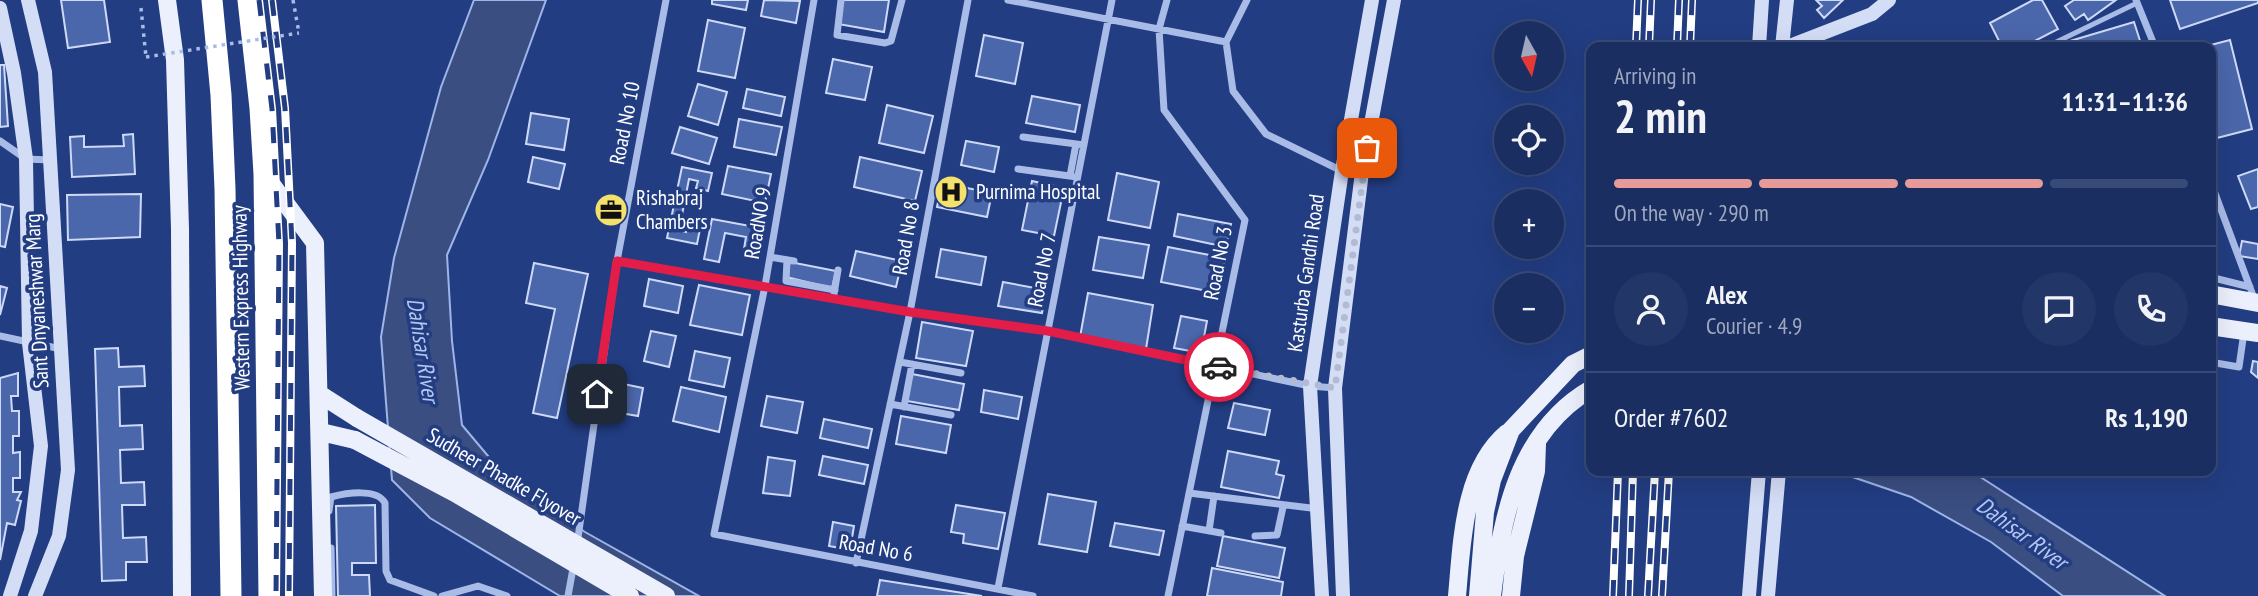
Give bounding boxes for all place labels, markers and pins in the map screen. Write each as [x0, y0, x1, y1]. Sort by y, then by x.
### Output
pin [1337, 118, 1397, 178]
hospital icon: Purnima Hospital [932, 173, 970, 211]
place label: Purnima Hospital [976, 178, 1100, 205]
place label: Rishabraj Chambers [636, 184, 708, 235]
office icon: Rishabraj Chambers [592, 191, 630, 229]
pin [567, 364, 627, 424]

